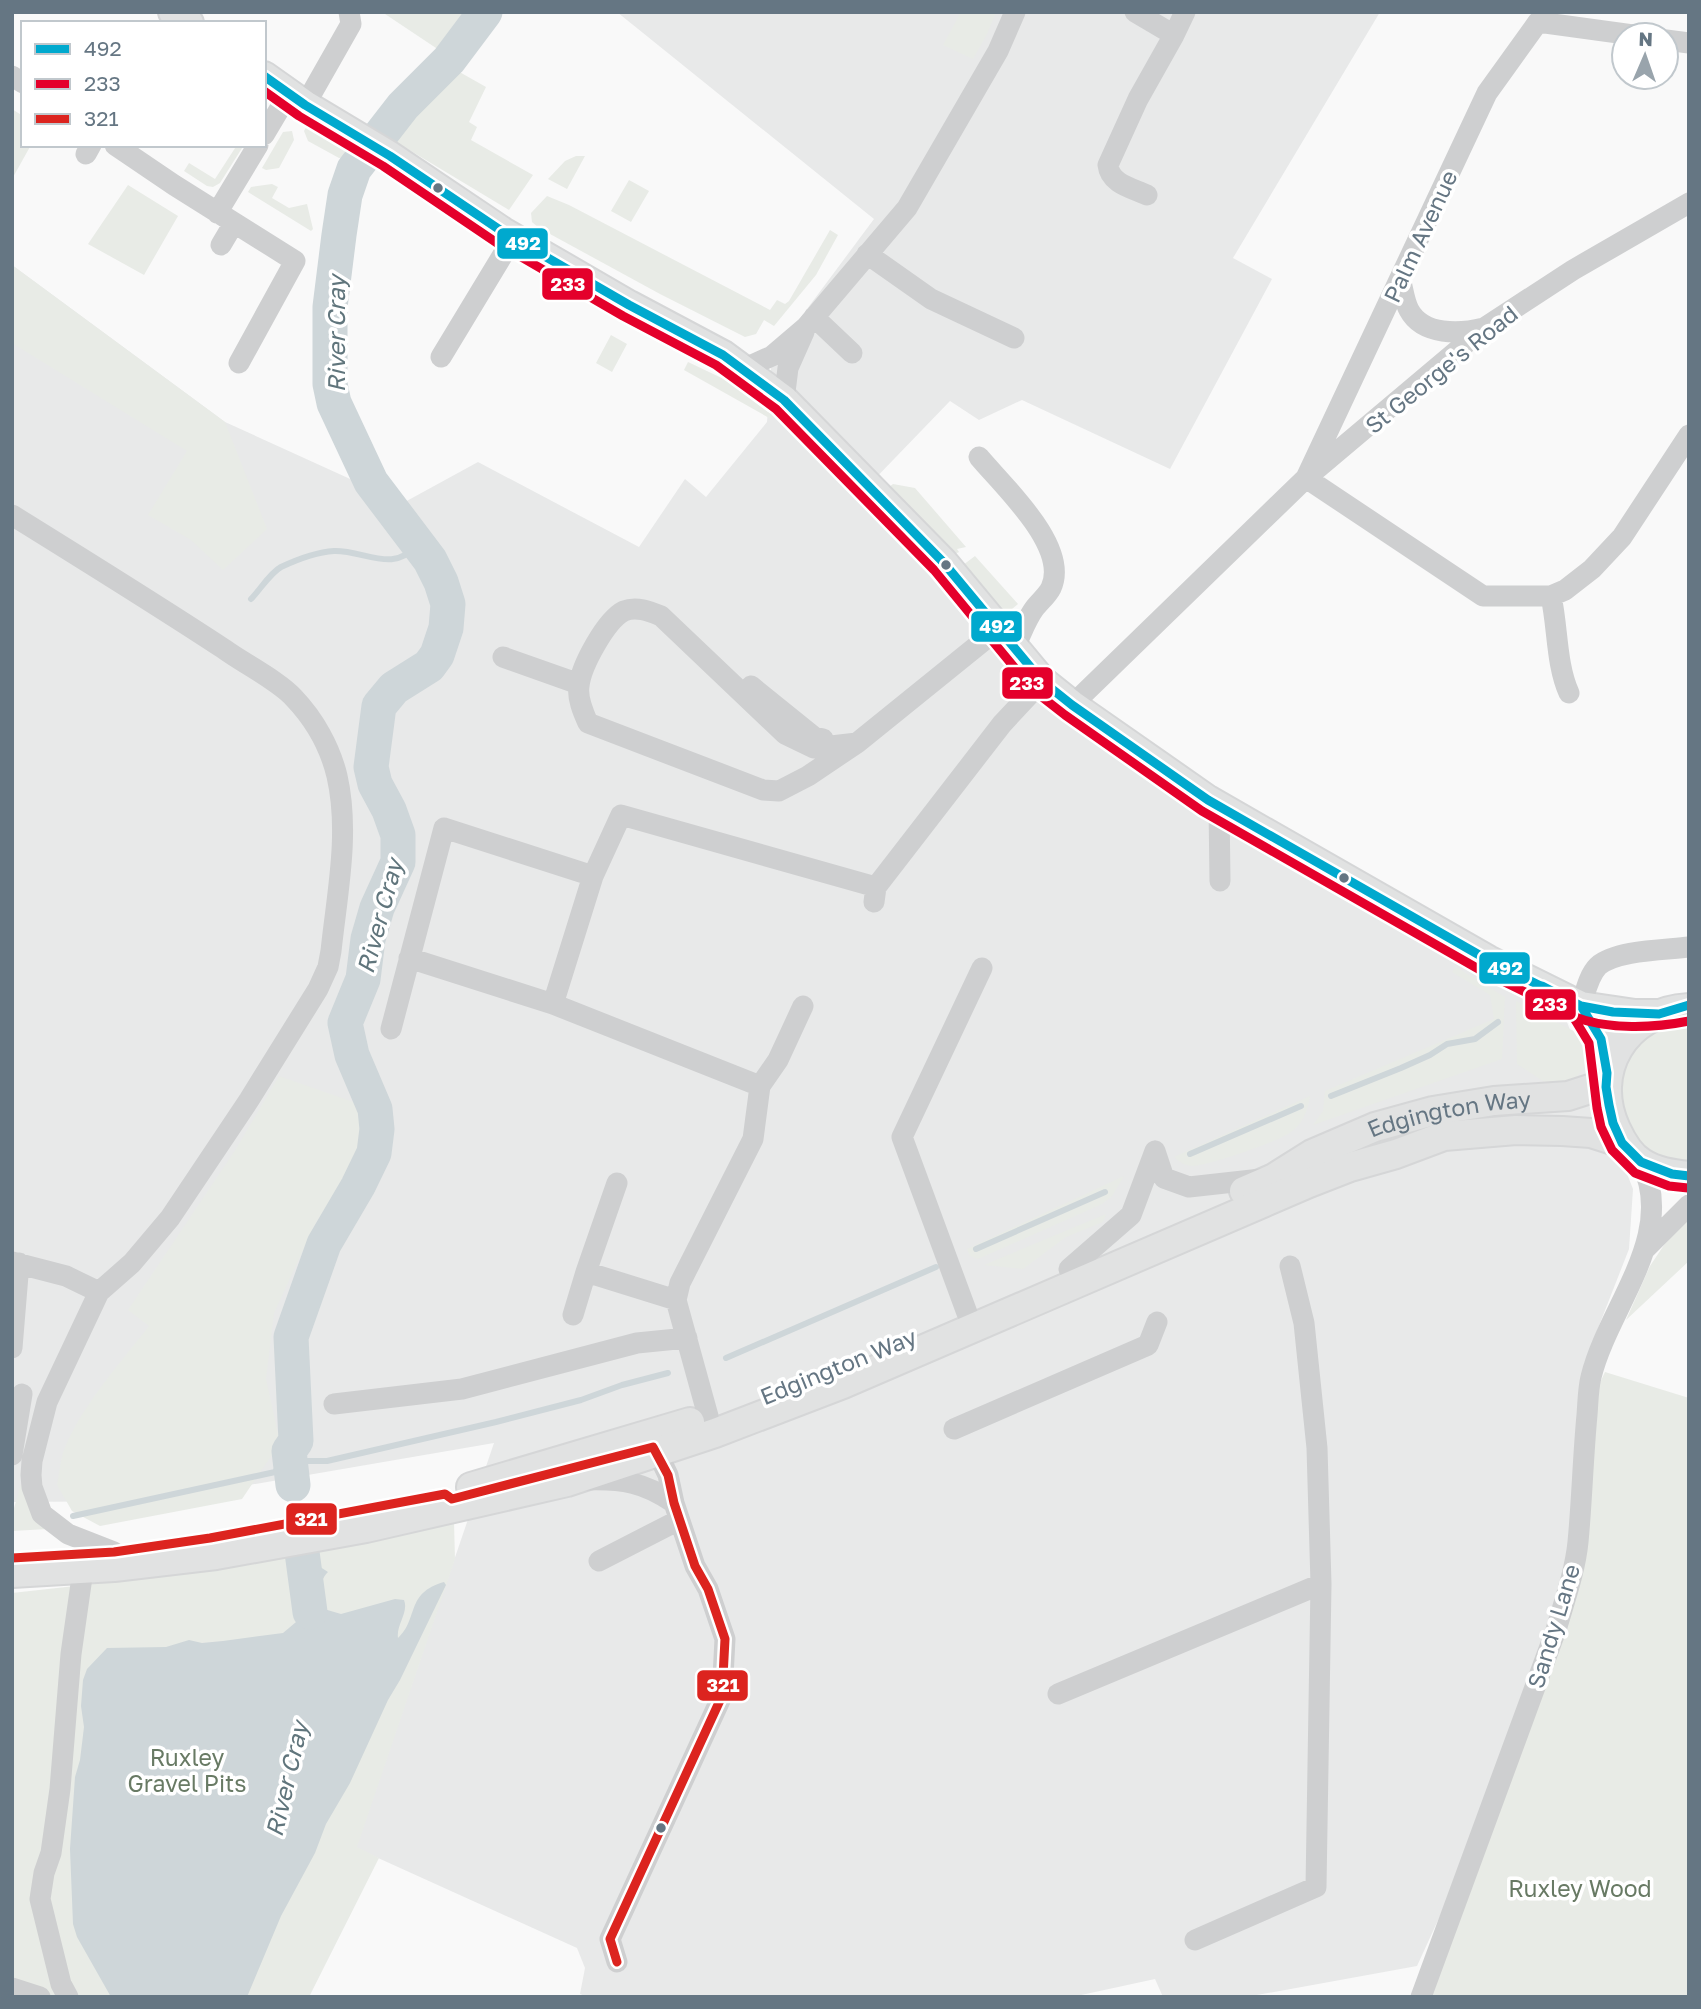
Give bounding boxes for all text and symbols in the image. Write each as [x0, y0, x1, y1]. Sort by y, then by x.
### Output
legend [21, 21, 266, 147]
north arrow [1610, 21, 1680, 91]
text: N [1638, 27, 1653, 50]
text: 492 [84, 35, 122, 61]
text: 233 [84, 70, 121, 96]
text: 321 [84, 105, 119, 131]
street label: Palm Avenue [1377, 166, 1463, 306]
unlabelled marker [431, 181, 445, 195]
line badge: 492 [496, 227, 549, 260]
text: 492 [505, 231, 541, 254]
line badge: 233 [541, 267, 594, 301]
water label: River Cray [321, 272, 351, 392]
text: 233 [551, 272, 585, 295]
street label: St George's Road [1359, 299, 1523, 439]
unlabelled marker [939, 558, 953, 572]
line badge: 492 [970, 610, 1023, 643]
text: 492 [979, 614, 1015, 637]
line badge: 233 [1001, 666, 1054, 700]
text: 233 [1010, 671, 1044, 694]
water label: River Cray [350, 852, 410, 976]
unlabelled marker [1337, 871, 1351, 885]
line badge: 492 [1478, 951, 1531, 985]
text: 492 [1487, 956, 1523, 979]
line badge: 233 [1524, 988, 1577, 1021]
text: 233 [1533, 992, 1567, 1015]
street label: Edgington Way [1363, 1085, 1532, 1143]
street label: Edgington Way [756, 1322, 920, 1410]
line badge: 321 [285, 1502, 338, 1536]
text: 321 [295, 1507, 328, 1530]
street label: Sandy Lane [1521, 1560, 1585, 1692]
line badge: 321 [696, 1669, 749, 1702]
text: 321 [707, 1673, 740, 1696]
water label: River Cray [259, 1715, 315, 1839]
park label: Ruxley Gravel Pits [128, 1743, 246, 1797]
unlabelled marker [654, 1821, 668, 1835]
park label: Ruxley Wood [1508, 1874, 1652, 1902]

